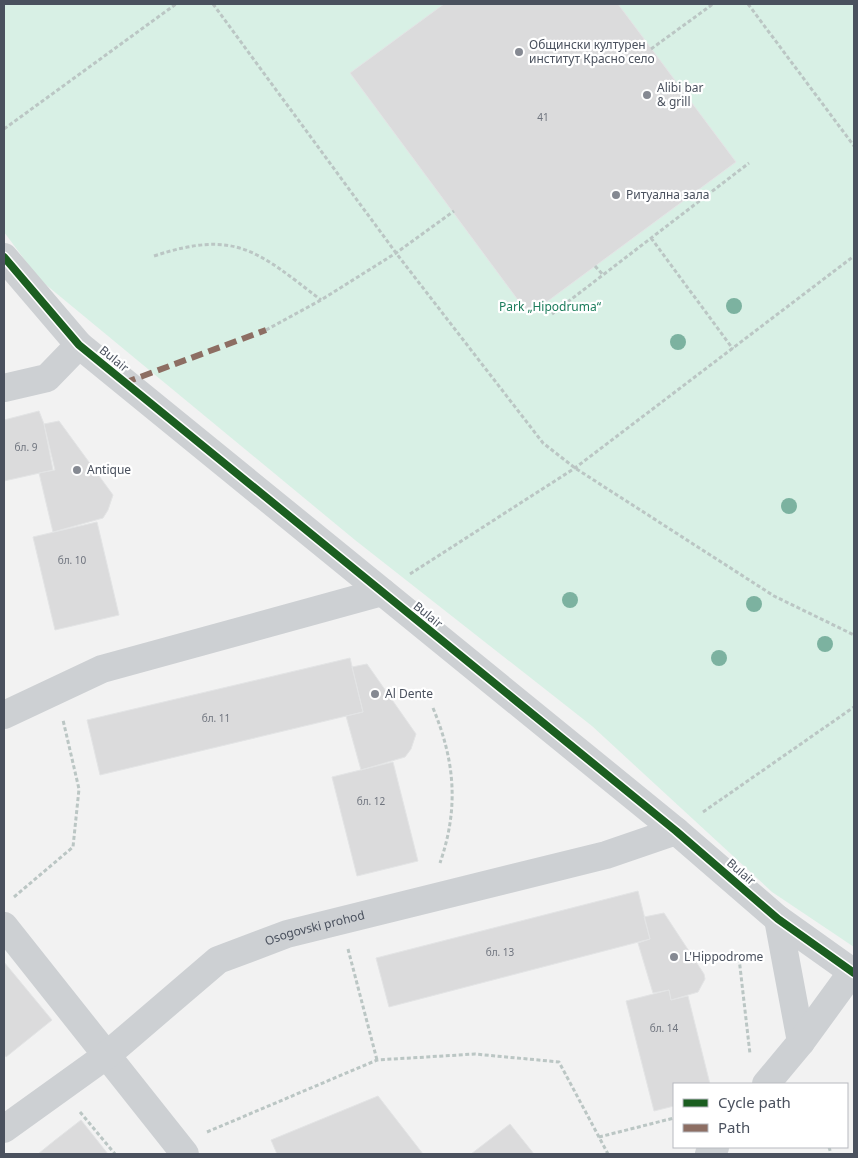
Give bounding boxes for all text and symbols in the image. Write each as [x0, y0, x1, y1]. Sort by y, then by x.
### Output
place label: Общински културен институт Красно село [529, 36, 655, 67]
marker: Общински културен институт Красно село [513, 46, 525, 58]
place label: Alibi bar & grill [657, 79, 704, 110]
marker: Alibi bar & grill [641, 89, 653, 101]
house number: 41 [537, 110, 549, 124]
place label: Ритуална зала [626, 186, 709, 203]
marker: Ритуална зала [610, 189, 622, 201]
park label: Park „Hipodruma“ [499, 298, 602, 315]
street label: Bulair [96, 342, 133, 376]
house number: бл. 9 [15, 440, 38, 454]
place label: Antique [87, 461, 131, 478]
marker: Antique [71, 464, 83, 476]
house number: бл. 10 [58, 553, 87, 567]
street label: Bulair [410, 598, 447, 632]
place label: Al Dente [385, 685, 433, 702]
marker: Al Dente [369, 688, 381, 700]
house number: бл. 11 [202, 711, 230, 725]
house number: бл. 12 [357, 794, 386, 808]
street label: Bulair [723, 854, 759, 889]
street label: Osogovski prohod [262, 906, 366, 950]
house number: бл. 13 [486, 945, 515, 959]
place label: L'Hippodrome [684, 948, 764, 965]
marker: L'Hippodrome [668, 951, 680, 963]
house number: бл. 14 [650, 1021, 679, 1035]
legend [673, 1083, 848, 1148]
text: Cycle path [718, 1092, 791, 1112]
text: Path [718, 1117, 750, 1137]

